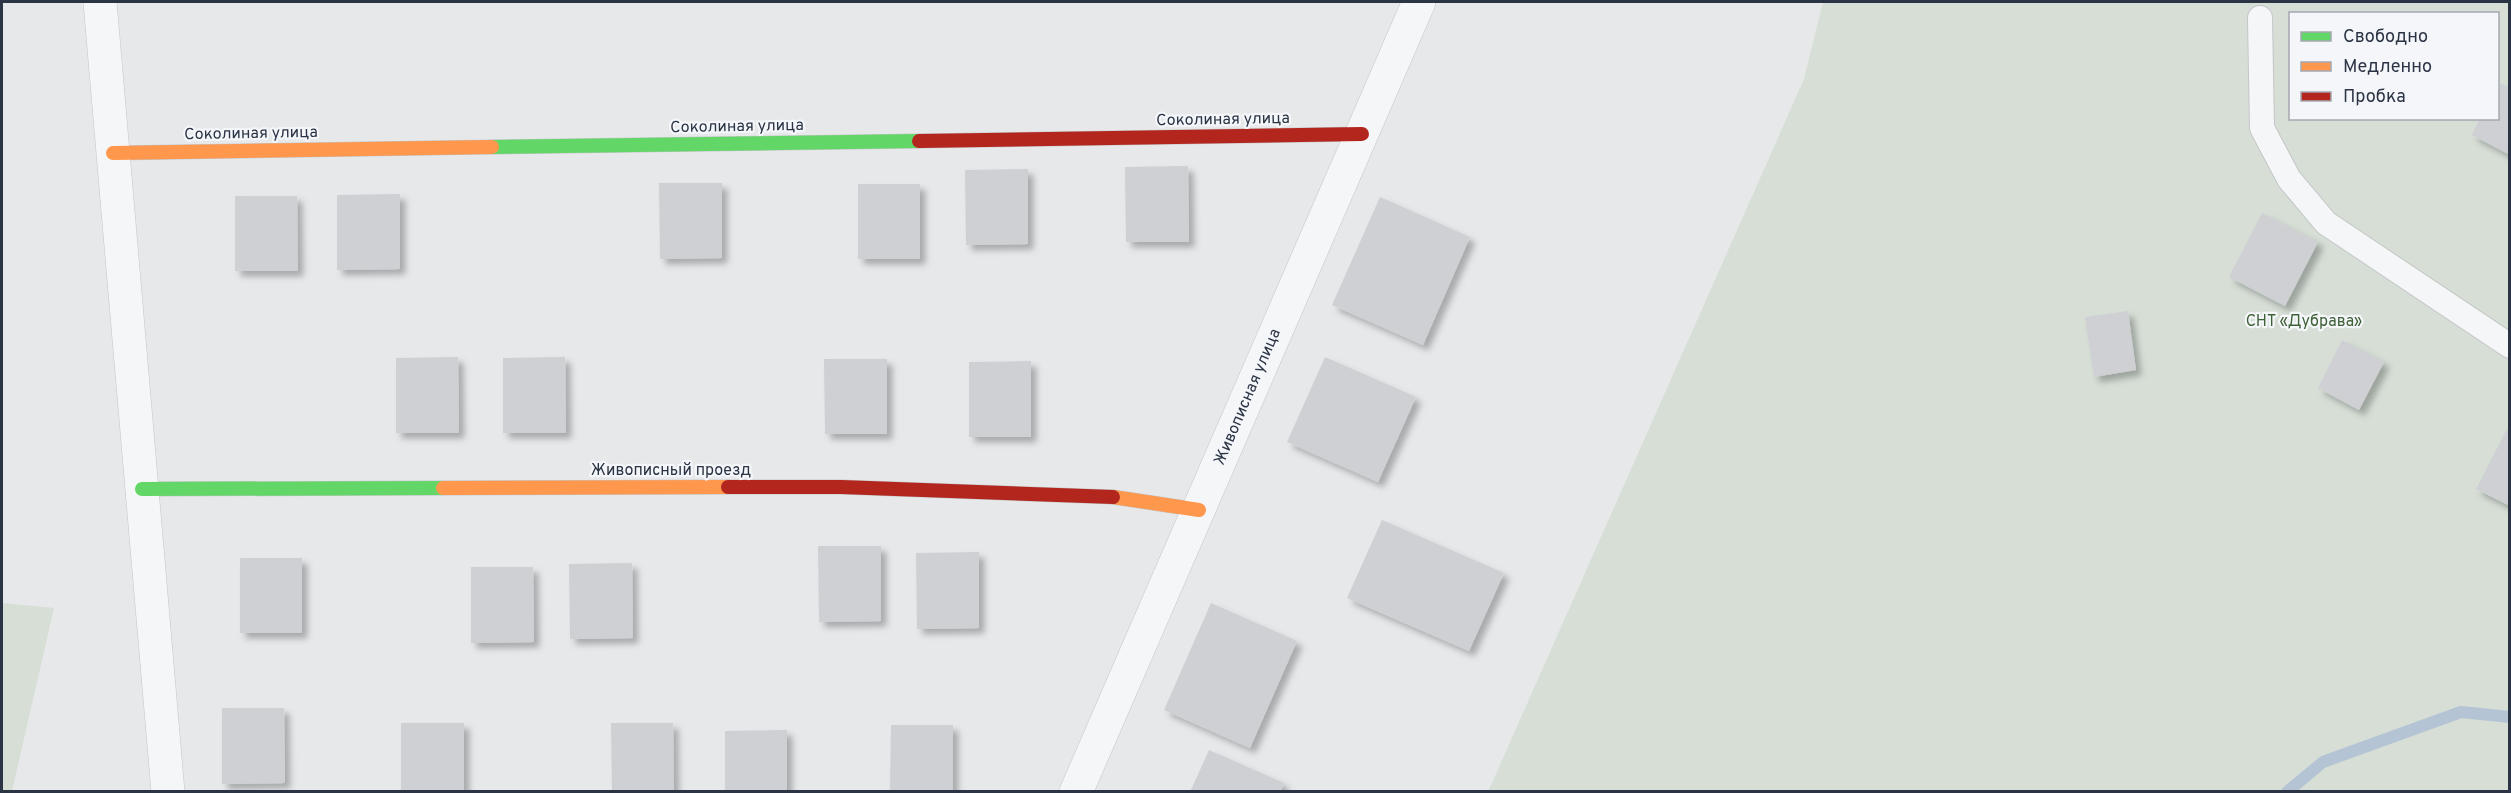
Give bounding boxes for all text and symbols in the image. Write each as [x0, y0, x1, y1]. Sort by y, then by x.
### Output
legend [2289, 12, 2499, 120]
text: Свободно [2343, 26, 2428, 49]
text: Медленно [2343, 56, 2432, 79]
text: Пробка [2343, 86, 2406, 109]
street label: Соколиная улица [1156, 109, 1290, 131]
street label: Соколиная улица [670, 116, 804, 138]
street label: Соколиная улица [184, 123, 318, 145]
park label: СНТ «Дубрава» [2246, 312, 2362, 332]
street label: Живописная улица [1210, 326, 1286, 468]
street label: Живописный проезд [591, 461, 751, 481]

